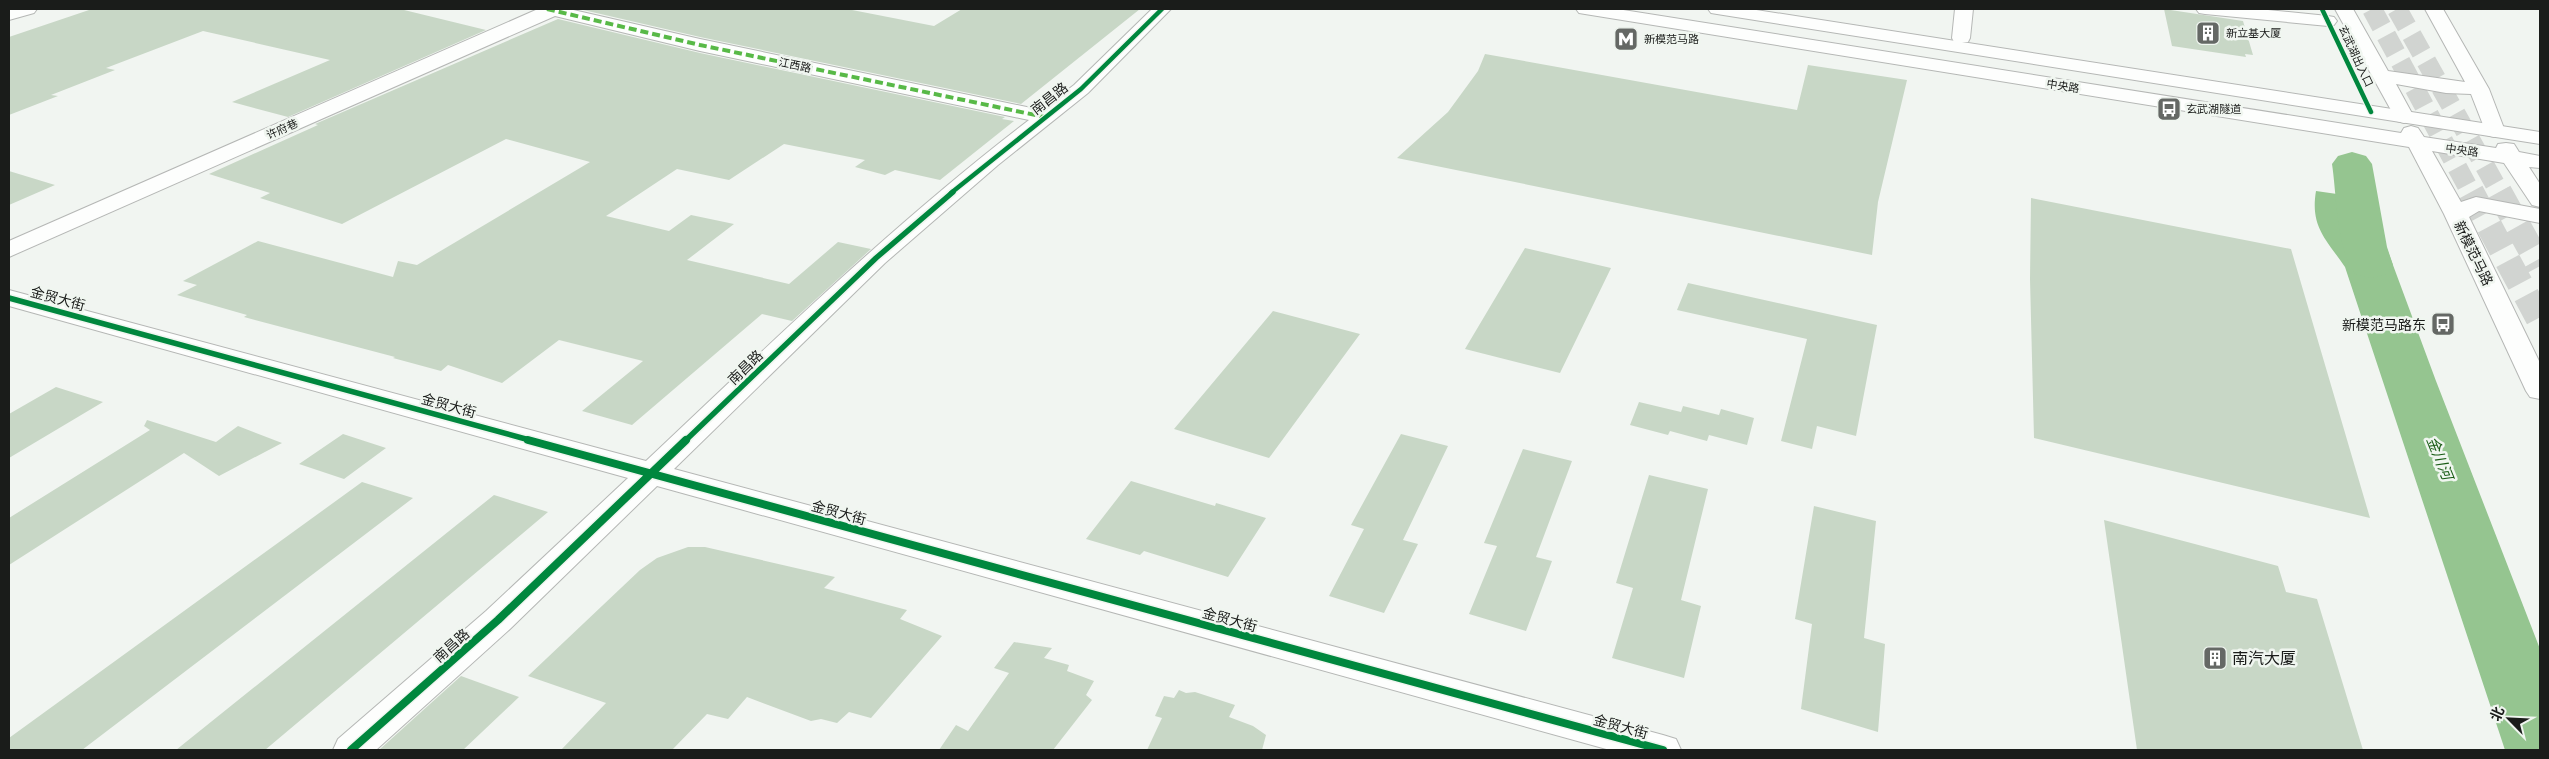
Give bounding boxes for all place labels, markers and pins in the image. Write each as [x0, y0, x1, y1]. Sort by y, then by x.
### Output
building icon: 新立基大厦 [2195, 20, 2221, 46]
place label: 新立基大厦 [2226, 25, 2281, 41]
metro station icon: 新模范马路 [1613, 26, 1639, 52]
place label: 新模范马路 [1644, 31, 1699, 47]
bus stop icon: 玄武湖隧道 [2156, 96, 2182, 122]
place label: 玄武湖隧道 [2186, 101, 2241, 117]
bus stop icon: 新模范马路东 [2430, 311, 2456, 337]
place label: 新模范马路东 [2342, 314, 2426, 335]
building icon: 南汽大厦 [2202, 645, 2228, 671]
place label: 南汽大厦 [2232, 646, 2296, 670]

